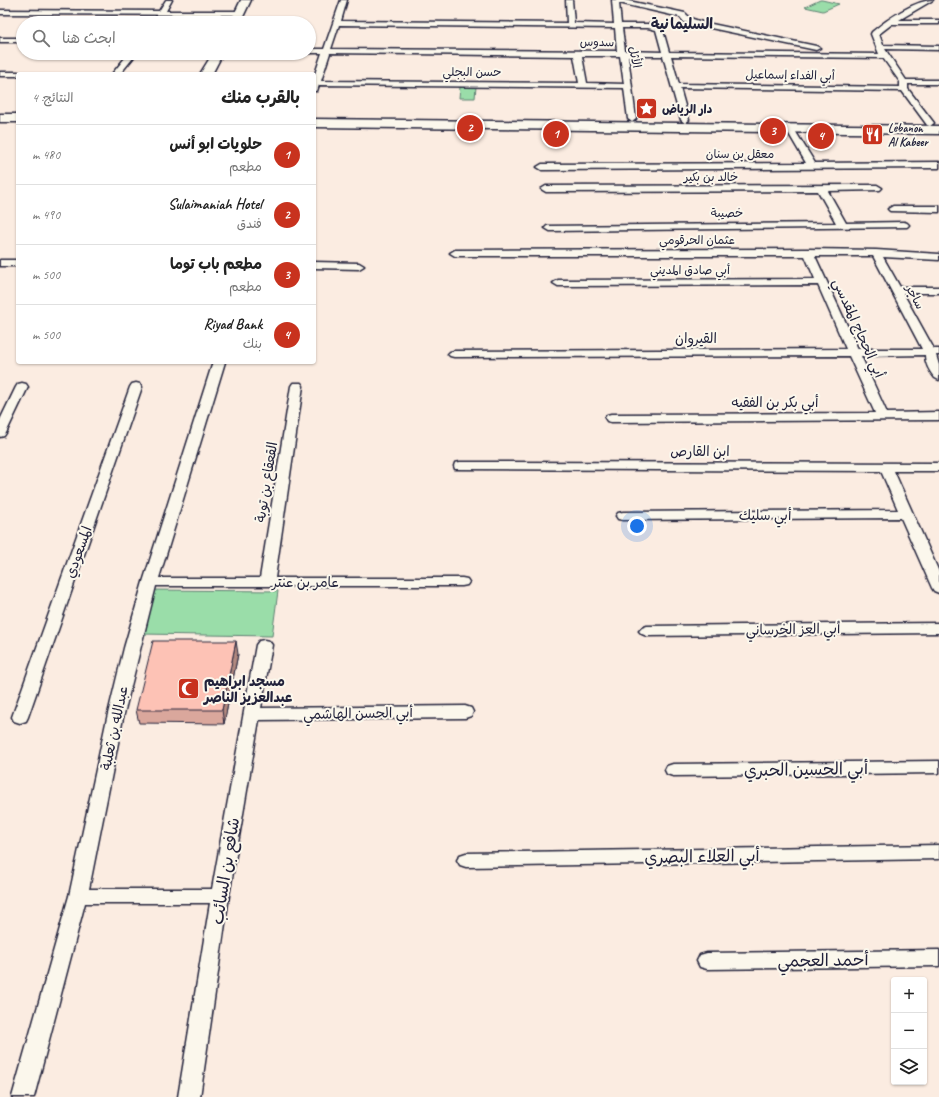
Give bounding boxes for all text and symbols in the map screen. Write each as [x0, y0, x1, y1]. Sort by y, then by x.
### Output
district label: السليمانية [651, 15, 713, 34]
search box [16, 16, 316, 60]
icon: search [30, 27, 52, 49]
text: ابحث هنا [62, 29, 116, 48]
street label: سدوس [580, 34, 614, 50]
street label: الأثل [625, 45, 645, 70]
street label: حسن البجلي [443, 64, 501, 83]
street label: أبي الفداء إسماعيل [745, 66, 835, 87]
text: بالقرب منك [221, 87, 300, 108]
text: النتائج: 4 [32, 90, 74, 106]
place icon: دار الرياض [634, 96, 660, 122]
place label: دار الرياض [662, 101, 713, 117]
pin: 2 [457, 113, 483, 143]
pin: 3 [760, 116, 786, 146]
pin: 1 [543, 119, 569, 149]
place label: Lebanon Al Kabeer [888, 120, 929, 150]
pin: 4 [808, 121, 834, 151]
restaurant icon: Lebanon Al Kabeer [860, 122, 886, 148]
text: حلويات ابو أنس [170, 135, 262, 154]
street label: معقل بن سنان [706, 146, 774, 162]
text: 480 m [32, 147, 60, 163]
text: 1 [284, 147, 290, 163]
text: مطعم [229, 159, 262, 175]
street label: خالد بن بكير [683, 169, 738, 185]
text: Sulaimaniah Hotel [168, 195, 262, 214]
street label: خصيبة [711, 205, 743, 221]
text: 490 m [32, 207, 60, 223]
text: 2 [284, 207, 290, 223]
text: فندق [237, 216, 262, 232]
street label: عثمان الحرقومي [659, 232, 735, 251]
text: مطعم باب توما [170, 255, 262, 274]
street label: أبي صادق المديني [650, 262, 730, 281]
text: 500 m [32, 267, 60, 283]
text: 3 [284, 267, 290, 283]
street label: أبي الحجاج المقدسي [825, 276, 888, 383]
text: مطعم [229, 279, 262, 295]
street label: ساجر [901, 281, 928, 312]
text: Riyad Bank [203, 315, 262, 334]
text: 500 m [32, 327, 60, 343]
text: 4 [284, 327, 290, 343]
street label: القيروان [675, 330, 717, 348]
text: بنك [243, 336, 262, 352]
street label: أبي بكر بن الفقيه [732, 394, 819, 415]
street label: القعقاع بن توبة [252, 440, 283, 524]
street label: ابن القارص [670, 443, 730, 460]
street label: أبي سليك [739, 507, 792, 528]
your location [627, 516, 647, 536]
street label: المسعودي [61, 524, 98, 581]
street label: عامر بن عنتر [271, 574, 340, 591]
street label: أبي العز الخرساني [745, 620, 841, 643]
place label: مسجد ابراهيم عبدالعزيز الناصر [202, 673, 293, 706]
mosque icon: مسجد ابراهيم عبدالعزيز الناصر [176, 676, 202, 702]
street label: عبدالله بن ثعلبة [97, 684, 132, 772]
street label: أبي الحسن الهاشمي [303, 704, 414, 727]
street label: أبي الحسين الحبري [744, 758, 868, 785]
street label: شافع بن السائب [207, 816, 245, 926]
street label: أبي العلاء البصري [644, 845, 760, 872]
street label: أحمد العجمي [777, 949, 869, 976]
map controls [891, 977, 927, 1085]
button: + [891, 977, 927, 1013]
button: − [891, 1013, 927, 1049]
button: layers [891, 1049, 927, 1085]

